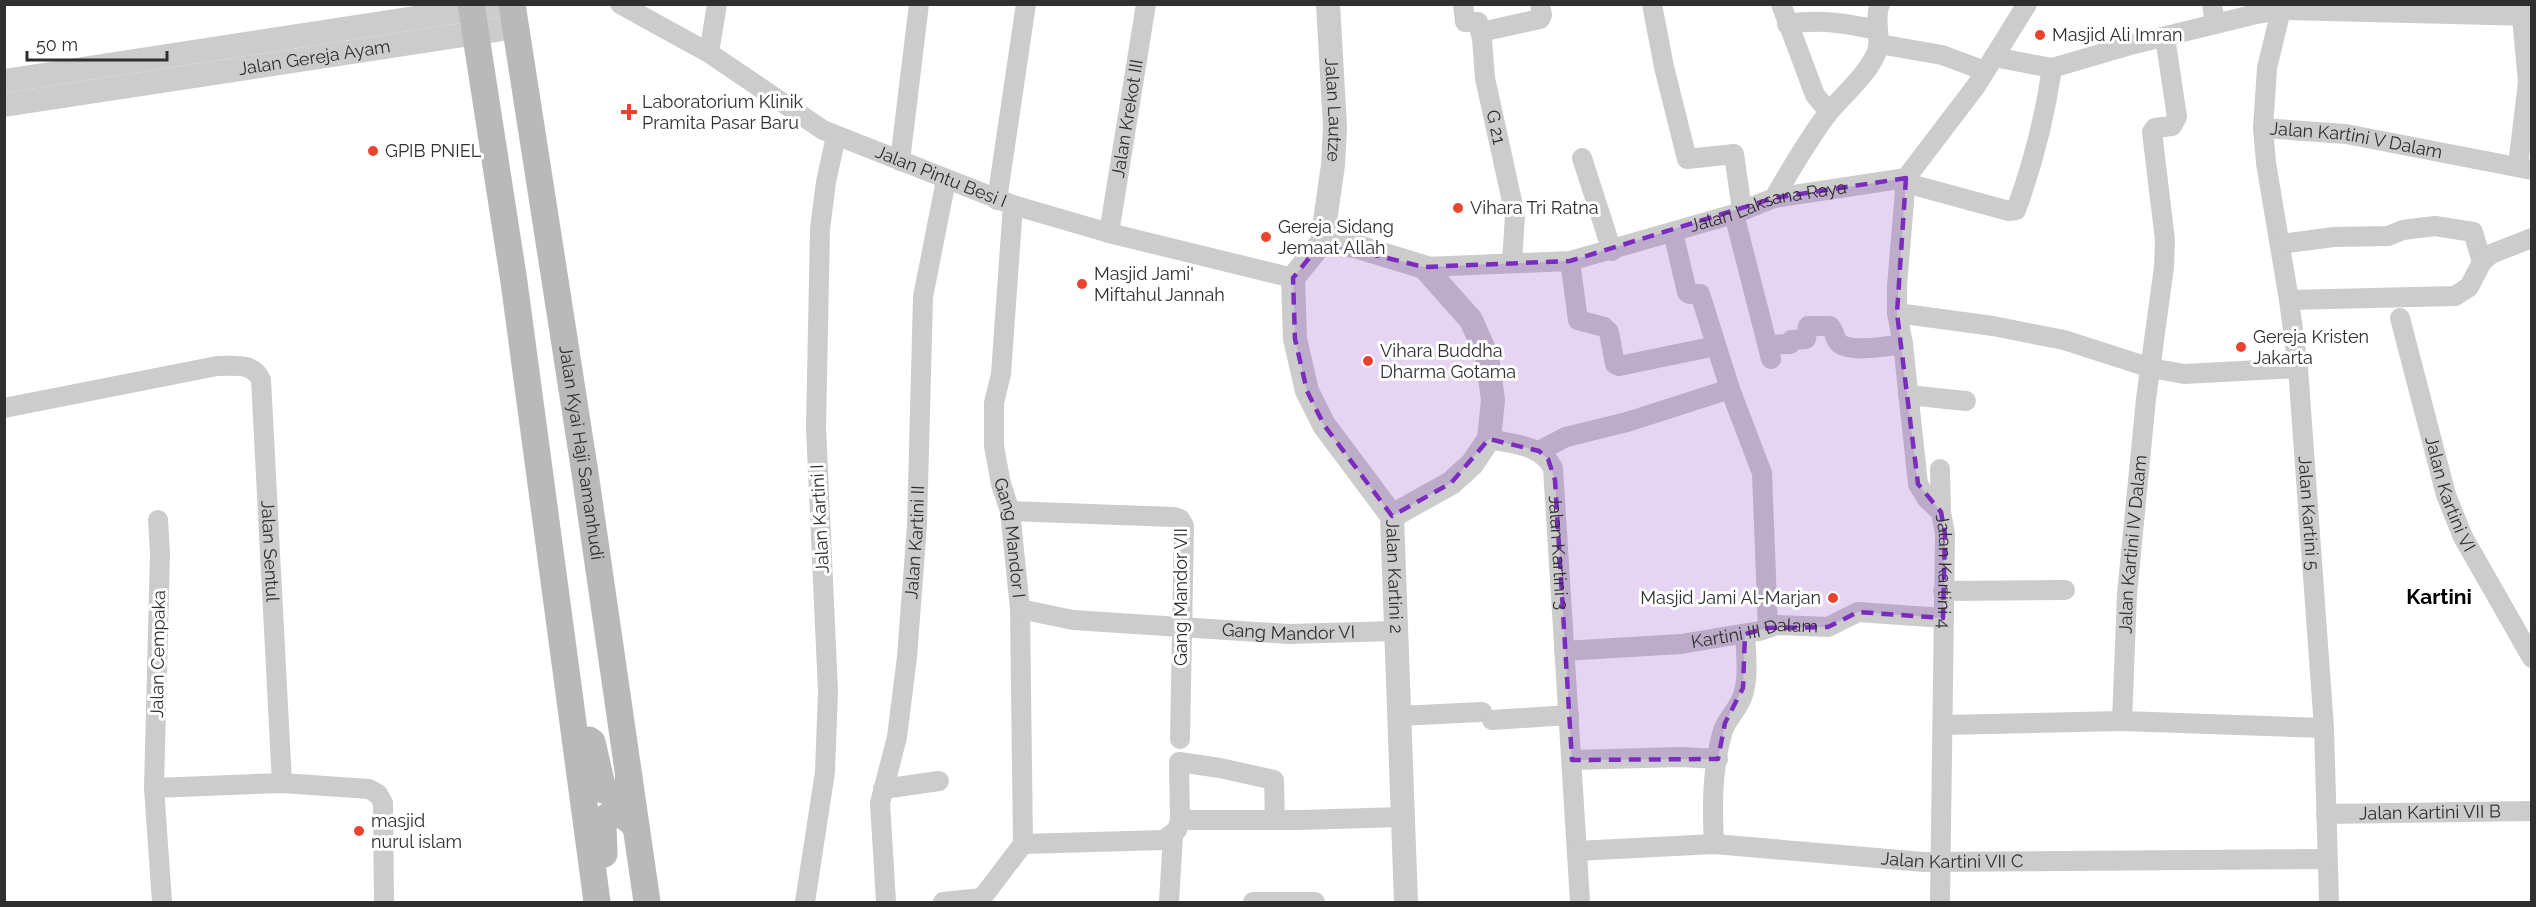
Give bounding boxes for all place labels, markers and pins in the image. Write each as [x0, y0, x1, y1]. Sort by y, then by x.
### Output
place label: Masjid Ali Imran [2052, 24, 2183, 45]
marker: Masjid Ali Imran [2033, 28, 2047, 42]
place label: Laboratorium Klinik Pramita Pasar Baru [642, 91, 804, 133]
marker: Laboratorium Klinik Pramita Pasar Baru [620, 103, 638, 121]
place label: GPIB PNIEL [385, 140, 482, 161]
marker: GPIB PNIEL [366, 144, 380, 158]
place label: Vihara Tri Ratna [1470, 197, 1599, 218]
marker: Vihara Tri Ratna [1451, 201, 1465, 215]
place label: Gereja Sidang Jemaat Allah [1278, 216, 1394, 258]
marker: Gereja Sidang Jemaat Allah [1259, 230, 1273, 244]
place label: Masjid Jami' Miftahul Jannah [1094, 263, 1225, 305]
marker: Masjid Jami' Miftahul Jannah [1075, 277, 1089, 291]
place label: Gereja Kristen Jakarta [2253, 326, 2369, 368]
place label: Vihara Buddha Dharma Gotama [1380, 340, 1516, 382]
marker: Gereja Kristen Jakarta [2234, 340, 2248, 354]
marker: Vihara Buddha Dharma Gotama [1361, 354, 1375, 368]
place label: Masjid Jami Al-Marjan [1640, 587, 1821, 608]
marker: Masjid Jami Al-Marjan [1826, 591, 1840, 605]
place label: masjid nurul islam [371, 810, 462, 852]
marker: masjid nurul islam [352, 824, 366, 838]

